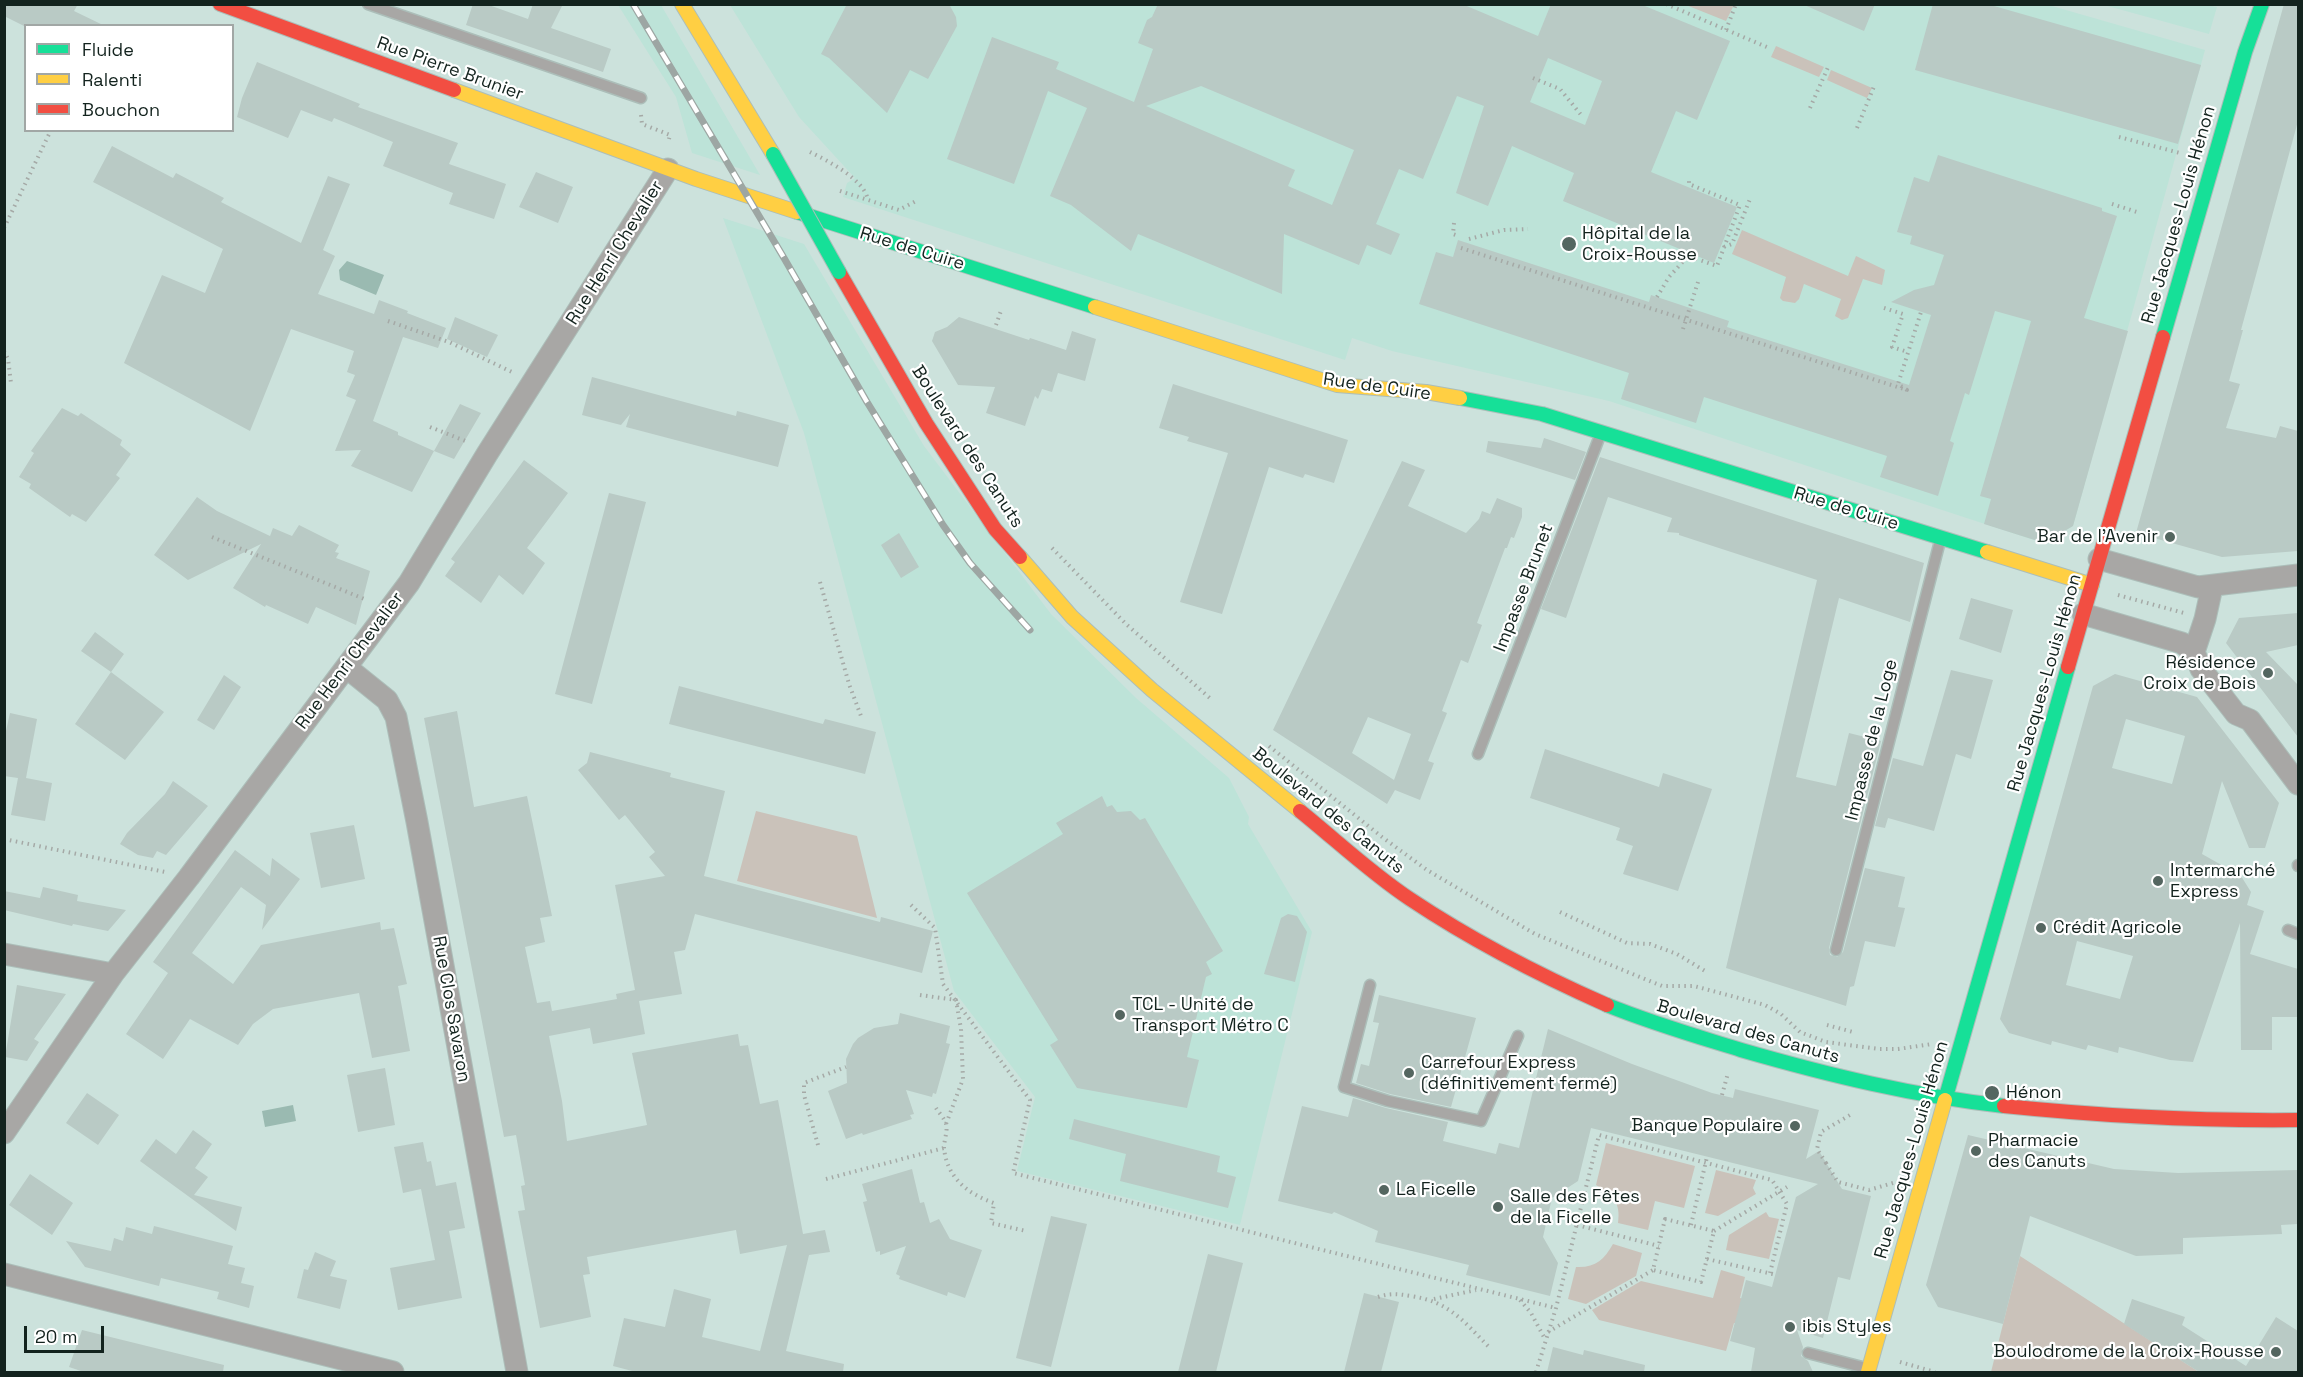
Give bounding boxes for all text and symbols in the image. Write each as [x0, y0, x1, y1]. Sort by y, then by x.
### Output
legend [24, 24, 234, 132]
street label: Rue Pierre Brunier [374, 32, 526, 106]
text: Fluide [82, 38, 134, 61]
text: Ralenti [82, 68, 142, 91]
text: Bouchon [82, 98, 160, 121]
street label: Rue Jacques-Louis Hénon [2138, 104, 2220, 326]
street label: Rue Henri Chevalier [562, 177, 668, 329]
street label: Rue de Cuire [857, 223, 967, 275]
place label: Hôpital de la Croix-Rousse [1582, 223, 1697, 266]
marker: Hôpital de la Croix-Rousse [1560, 235, 1578, 253]
street label: Boulevard des Canuts [906, 362, 1028, 532]
street label: Rue de Cuire [1322, 369, 1432, 405]
street label: Rue de Cuire [1791, 483, 1901, 535]
street label: Impasse Brunet [1490, 521, 1558, 655]
place label: Bar de l'Avenir [2037, 526, 2158, 548]
marker: Bar de l'Avenir [2163, 530, 2177, 544]
street label: Rue Jacques-Louis Hénon [2004, 572, 2086, 794]
street label: Rue Henri Chevalier [291, 588, 409, 734]
place label: Résidence Croix de Bois [2143, 652, 2256, 694]
street label: Impasse de la Loge [1842, 657, 1902, 823]
marker: Résidence Croix de Bois [2261, 666, 2275, 680]
street label: Boulevard des Canuts [1248, 743, 1408, 879]
place label: Intermarché Express [2170, 860, 2275, 902]
marker: Intermarché Express [2151, 874, 2165, 888]
place label: Crédit Agricole [2053, 917, 2182, 939]
marker: Crédit Agricole [2034, 921, 2048, 935]
street label: Rue Clos Savaron [428, 934, 474, 1084]
place label: TCL - Unité de Transport Métro C [1132, 994, 1289, 1036]
street label: Boulevard des Canuts [1654, 996, 1842, 1068]
marker: TCL - Unité de Transport Métro C [1113, 1008, 1127, 1022]
street label: Rue Jacques-Louis Hénon [1871, 1039, 1953, 1261]
place label: Carrefour Express (définitivement fermé) [1421, 1052, 1617, 1094]
marker: Carrefour Express (définitivement fermé) [1402, 1066, 1416, 1080]
place label: Hénon [2006, 1082, 2062, 1104]
marker: Hénon [1983, 1084, 2001, 1102]
place label: Banque Populaire [1631, 1115, 1783, 1137]
marker: Banque Populaire [1788, 1119, 1802, 1133]
place label: Pharmacie des Canuts [1988, 1130, 2086, 1172]
marker: Pharmacie des Canuts [1969, 1144, 1983, 1158]
place label: La Ficelle [1396, 1179, 1476, 1201]
marker: La Ficelle [1377, 1183, 1391, 1197]
place label: Salle des Fêtes de la Ficelle [1510, 1186, 1640, 1228]
marker: Salle des Fêtes de la Ficelle [1491, 1200, 1505, 1214]
scale bar [27, 1314, 106, 1352]
place label: ibis Styles [1802, 1316, 1891, 1338]
marker: ibis Styles [1783, 1320, 1797, 1334]
text: 20 m [35, 1325, 78, 1348]
place label: Boulodrome de la Croix-Rousse [1993, 1341, 2264, 1363]
marker: Boulodrome de la Croix-Rousse [2269, 1345, 2283, 1359]

